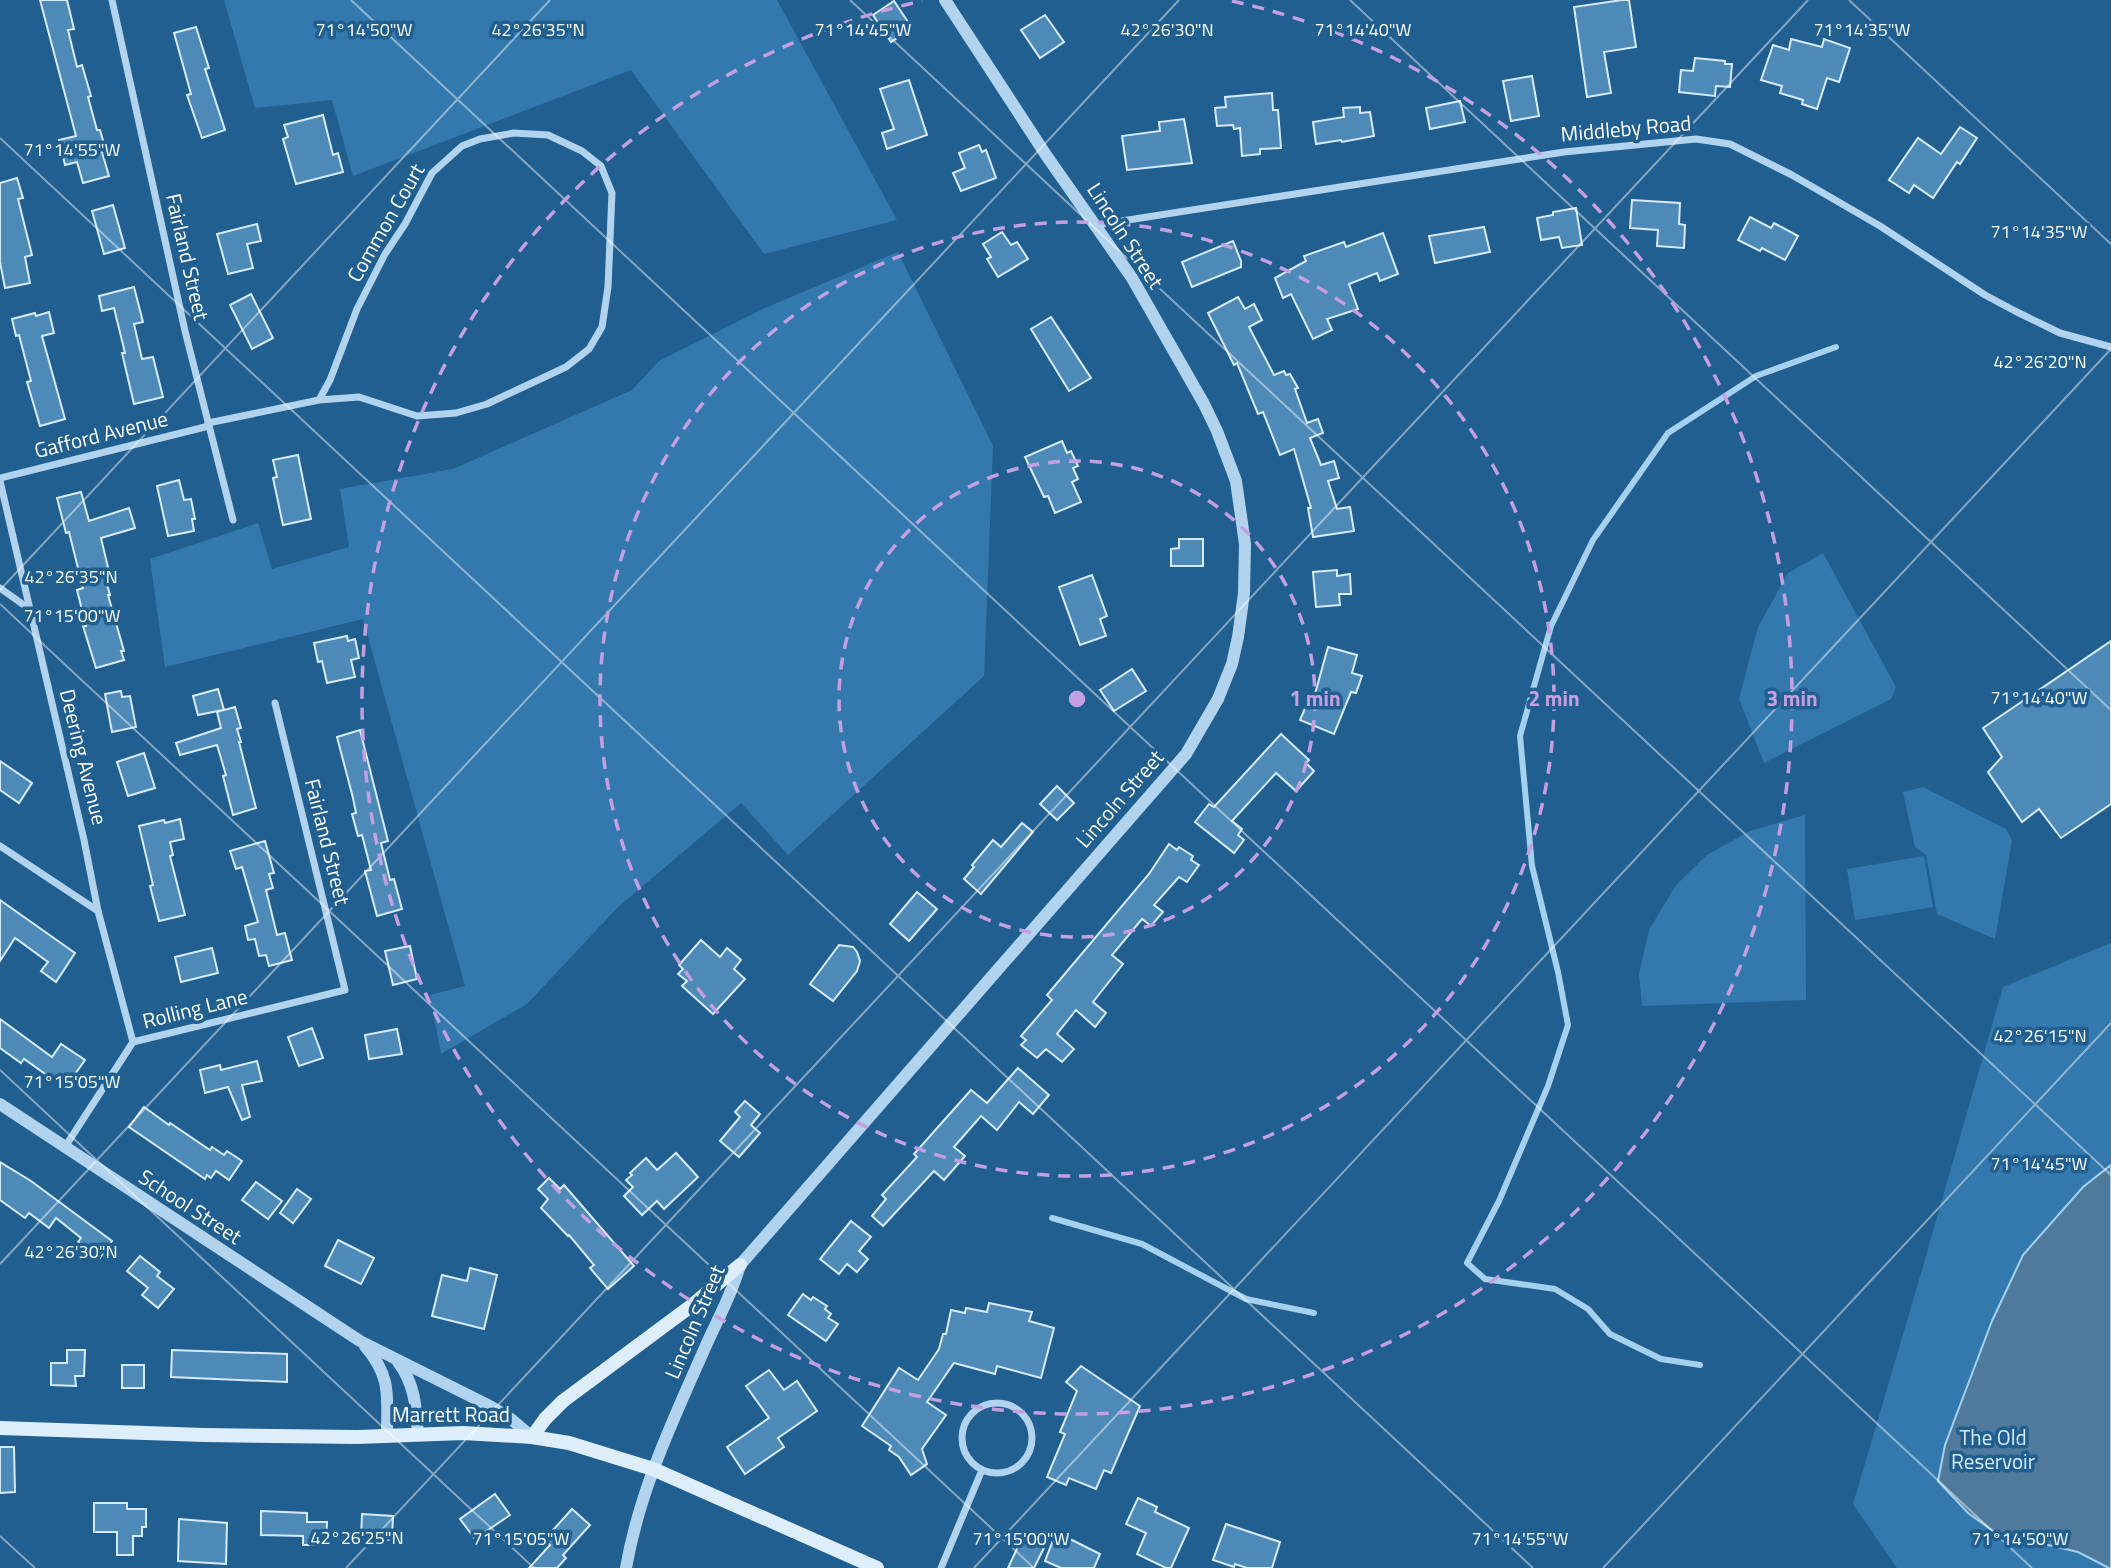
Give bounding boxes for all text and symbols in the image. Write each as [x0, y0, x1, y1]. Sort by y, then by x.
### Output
text: 71°14'50"W [316, 16, 413, 43]
text: 42°26'35"N [491, 16, 585, 43]
text: 71°14'45"W [815, 16, 912, 43]
text: 42°26'30"N [1120, 16, 1214, 43]
text: 71°14'40"W [1315, 16, 1412, 43]
text: 71°14'35"W [1814, 16, 1911, 43]
street label: Middleby Road [1559, 106, 1693, 150]
text: 71°14'55"W [24, 136, 121, 163]
street label: Common Court [338, 157, 432, 288]
street label: Lincoln Street [1079, 176, 1173, 295]
street label: Fairland Street [158, 190, 218, 324]
text: 71°14'35"W [1991, 218, 2088, 245]
text: 42°26'20"N [1993, 348, 2087, 375]
street label: Gafford Avenue [31, 402, 171, 466]
text: 42°26'35"N [24, 563, 118, 590]
text: 71°15'00"W [24, 602, 121, 629]
text: 1 min [1289, 682, 1341, 714]
text: 2 min [1528, 682, 1580, 714]
text: 3 min [1766, 682, 1818, 714]
text: 71°14'40"W [1991, 684, 2088, 711]
street label: Deering Avenue [52, 685, 116, 828]
centre of rings [1065, 687, 1089, 711]
street label: Lincoln Street [1067, 742, 1171, 854]
street label: Fairland Street [297, 775, 359, 909]
street label: Rolling Lane [139, 980, 251, 1037]
text: 42°26'15"N [1993, 1022, 2087, 1049]
text: 71°15'05"W [24, 1068, 121, 1095]
text: 71°14'45"W [1991, 1150, 2088, 1177]
street label: School Street [133, 1161, 249, 1252]
text: 42°26'30"N [24, 1238, 118, 1265]
street label: Lincoln Street [656, 1259, 733, 1384]
street label: Marrett Road [392, 1398, 510, 1430]
park label: The Old Reservoir [1951, 1421, 2035, 1477]
text: 42°26'25"N [310, 1524, 404, 1551]
text: 71°15'05"W [473, 1525, 570, 1552]
text: 71°15'00"W [973, 1525, 1070, 1552]
text: 71°14'55"W [1472, 1525, 1569, 1552]
text: 71°14'50"W [1972, 1525, 2069, 1552]

